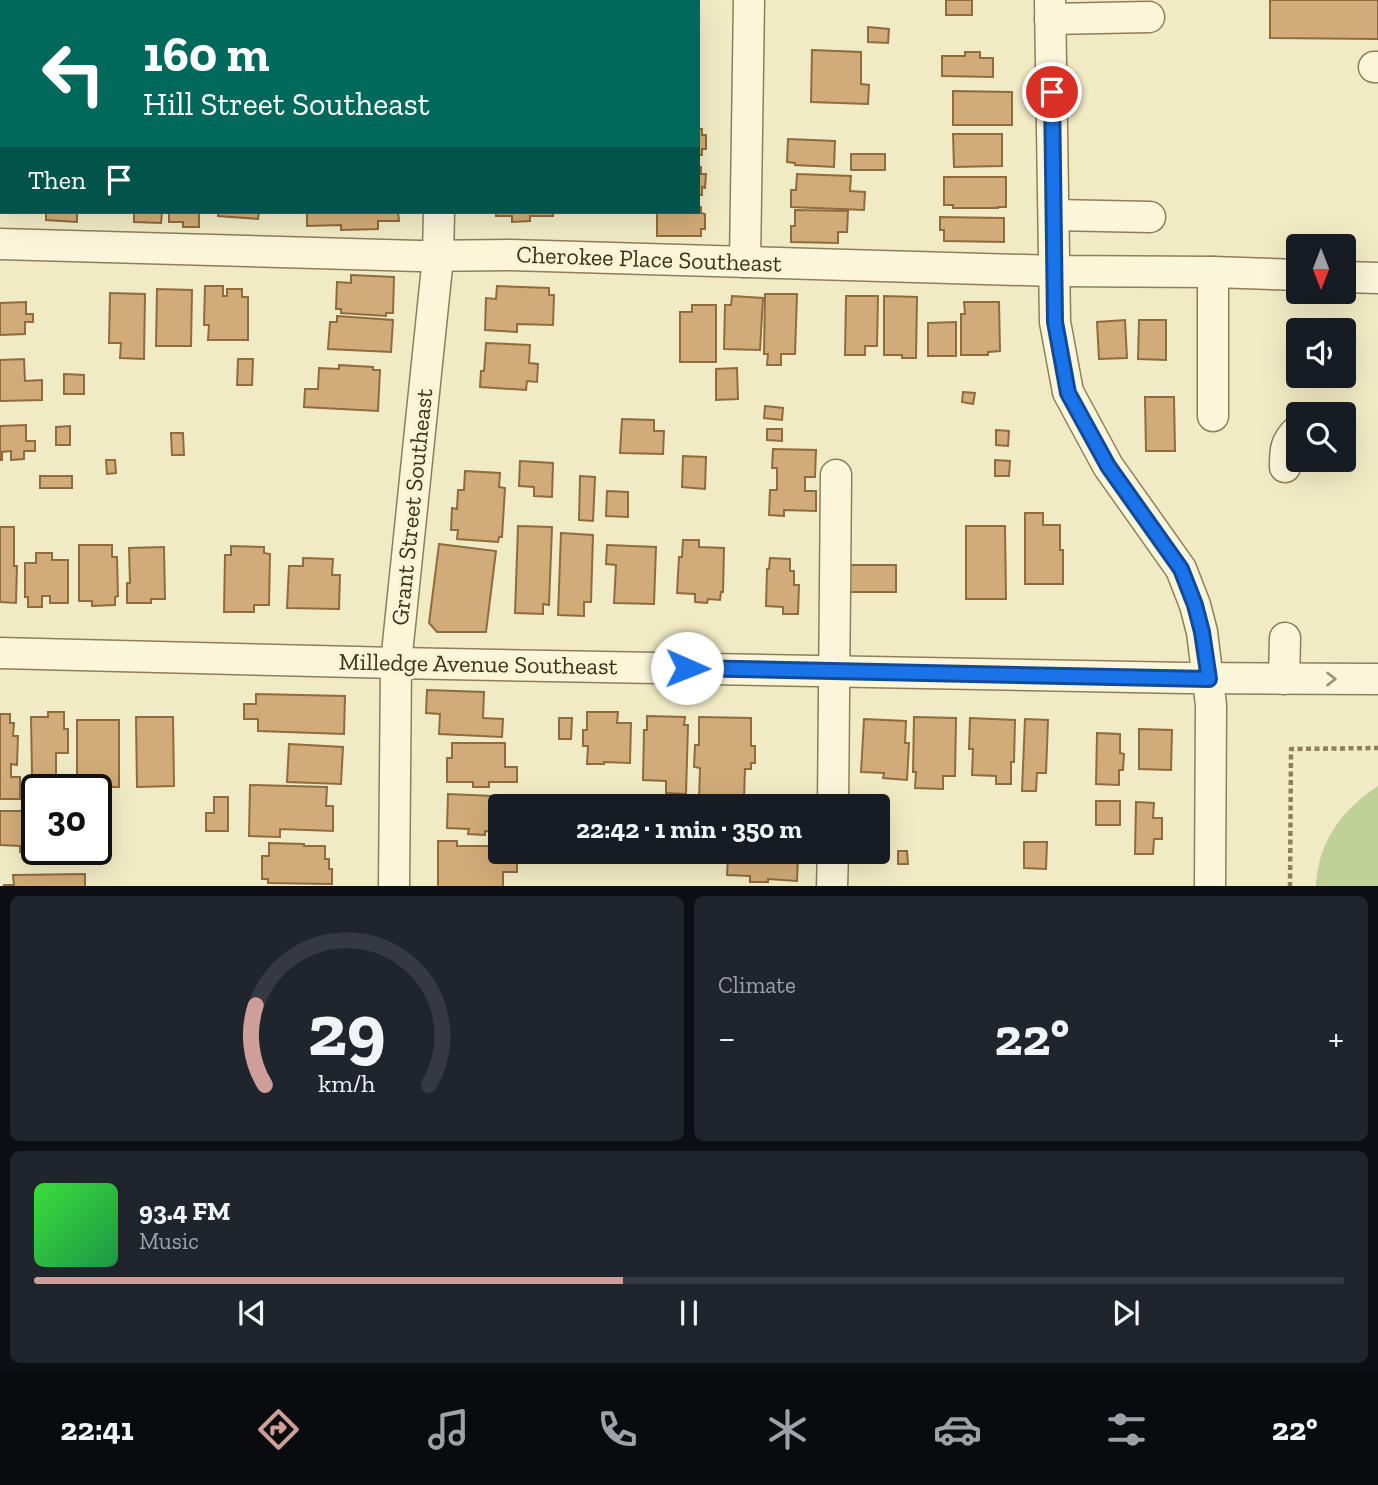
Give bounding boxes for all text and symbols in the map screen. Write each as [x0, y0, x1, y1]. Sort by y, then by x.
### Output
text: 160 m [143, 25, 269, 84]
icon: left [28, 28, 119, 119]
pin [1022, 62, 1082, 122]
icon: arrive [1033, 73, 1071, 111]
text: Hill Street Southeast [143, 85, 430, 123]
icon: arrive [100, 161, 138, 199]
text: Then [28, 164, 86, 196]
north arrow [1286, 234, 1356, 304]
map controls [1286, 234, 1356, 472]
street label: Cherokee Place Southeast [516, 239, 782, 278]
button: sound [1286, 318, 1356, 388]
street label: Grant Street Southeast [385, 387, 438, 627]
button: search [1286, 402, 1356, 472]
position arrow [650, 631, 724, 705]
street label: Milledge Avenue Southeast [338, 647, 618, 680]
one-way arrow [1326, 671, 1337, 687]
speed limit sign: 30 [21, 774, 112, 865]
text: 22:42 · 1 min · 350 m [576, 813, 802, 845]
text: Climate [718, 971, 796, 999]
text: 29 [308, 986, 386, 1074]
text: 22° [995, 1006, 1069, 1068]
text: − [718, 1015, 736, 1061]
text: + [1328, 1015, 1344, 1061]
text: km/h [318, 1067, 376, 1097]
text: 93.4 FM [139, 1195, 231, 1227]
text: Music [139, 1227, 199, 1255]
icon: previous [233, 1294, 271, 1332]
icon: pause [670, 1294, 708, 1332]
icon: next [1107, 1294, 1145, 1332]
icon: directions [254, 1405, 303, 1454]
icon: music [424, 1405, 473, 1454]
icon: phone [593, 1405, 642, 1454]
icon: climate [763, 1405, 812, 1454]
icon: car [933, 1405, 982, 1454]
icon: filters [1102, 1405, 1151, 1454]
text: 22:41 [60, 1410, 134, 1448]
text: 22° [1272, 1410, 1318, 1448]

